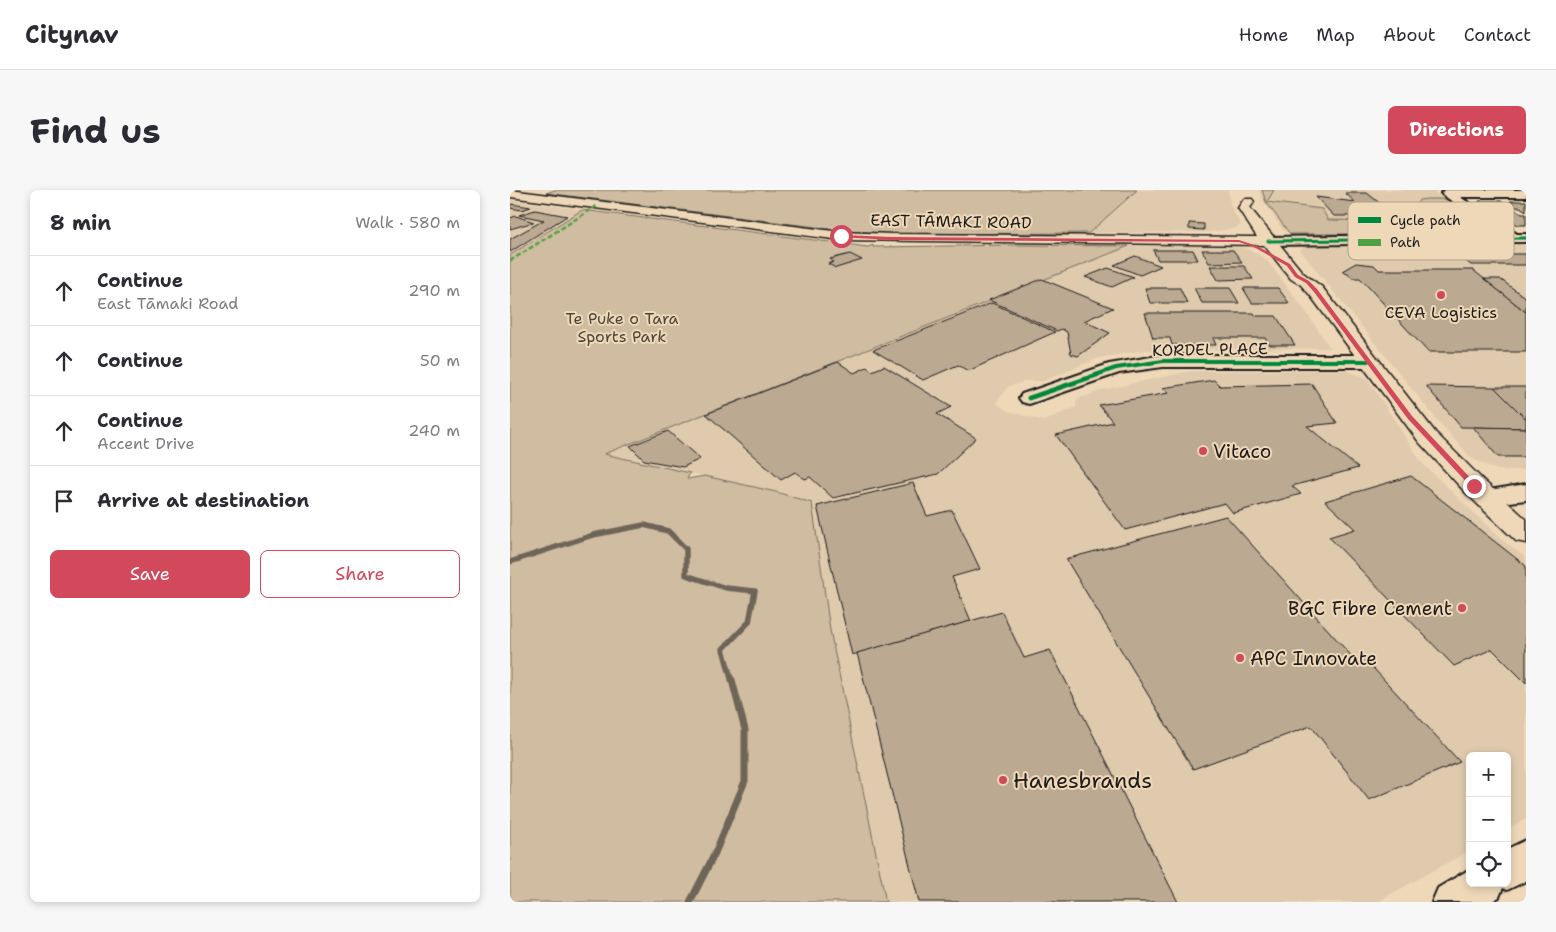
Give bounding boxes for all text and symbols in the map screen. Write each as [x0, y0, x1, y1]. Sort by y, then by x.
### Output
text: Citynav [25, 19, 119, 51]
text: Home [1239, 23, 1288, 47]
text: Map [1316, 23, 1355, 47]
text: About [1383, 23, 1436, 47]
text: Contact [1464, 23, 1531, 47]
button: Directions [1388, 106, 1526, 154]
text: Find us [30, 107, 161, 154]
legend [1348, 202, 1514, 260]
text: 8 min [50, 209, 111, 237]
street label: EAST TĀMAKI ROAD [870, 210, 1032, 233]
text: Cycle path [1390, 211, 1461, 229]
text: Walk · 580 m [355, 212, 460, 233]
route start [830, 225, 853, 248]
text: Path [1390, 233, 1421, 251]
text: Continue [97, 268, 183, 293]
icon: ahead [50, 277, 78, 305]
text: 290 m [408, 280, 460, 301]
marker: CEVA Logistics [1435, 289, 1447, 301]
text: East Tāmaki Road [97, 293, 238, 314]
place label: CEVA Logistics [1385, 302, 1497, 323]
park label: Te Puke o Tara Sports Park [565, 308, 679, 347]
street label: KORDEL PLACE [1152, 338, 1268, 361]
icon: ahead [50, 347, 78, 375]
text: Continue [97, 348, 183, 373]
text: 50 m [420, 350, 460, 371]
text: Continue [97, 408, 183, 433]
icon: ahead [50, 417, 78, 445]
text: 240 m [408, 420, 460, 441]
text: Accent Drive [97, 433, 194, 454]
place label: Vitaco [1213, 439, 1271, 464]
marker: Vitaco [1197, 445, 1209, 457]
route end [1463, 475, 1486, 498]
icon: arrive [50, 487, 78, 515]
text: Arrive at destination [97, 488, 309, 513]
button: Save [50, 550, 250, 598]
button: Share [260, 550, 460, 598]
place label: BGC Fibre Cement [1288, 596, 1452, 621]
marker: BGC Fibre Cement [1456, 602, 1468, 614]
place label: APC Innovate [1250, 646, 1377, 671]
marker: APC Innovate [1234, 652, 1246, 664]
map controls [1466, 752, 1511, 887]
button: + [1466, 752, 1511, 797]
place label: Hanesbrands [1013, 766, 1152, 795]
marker: Hanesbrands [997, 774, 1009, 786]
button: − [1466, 797, 1511, 842]
button: locate [1466, 842, 1511, 887]

